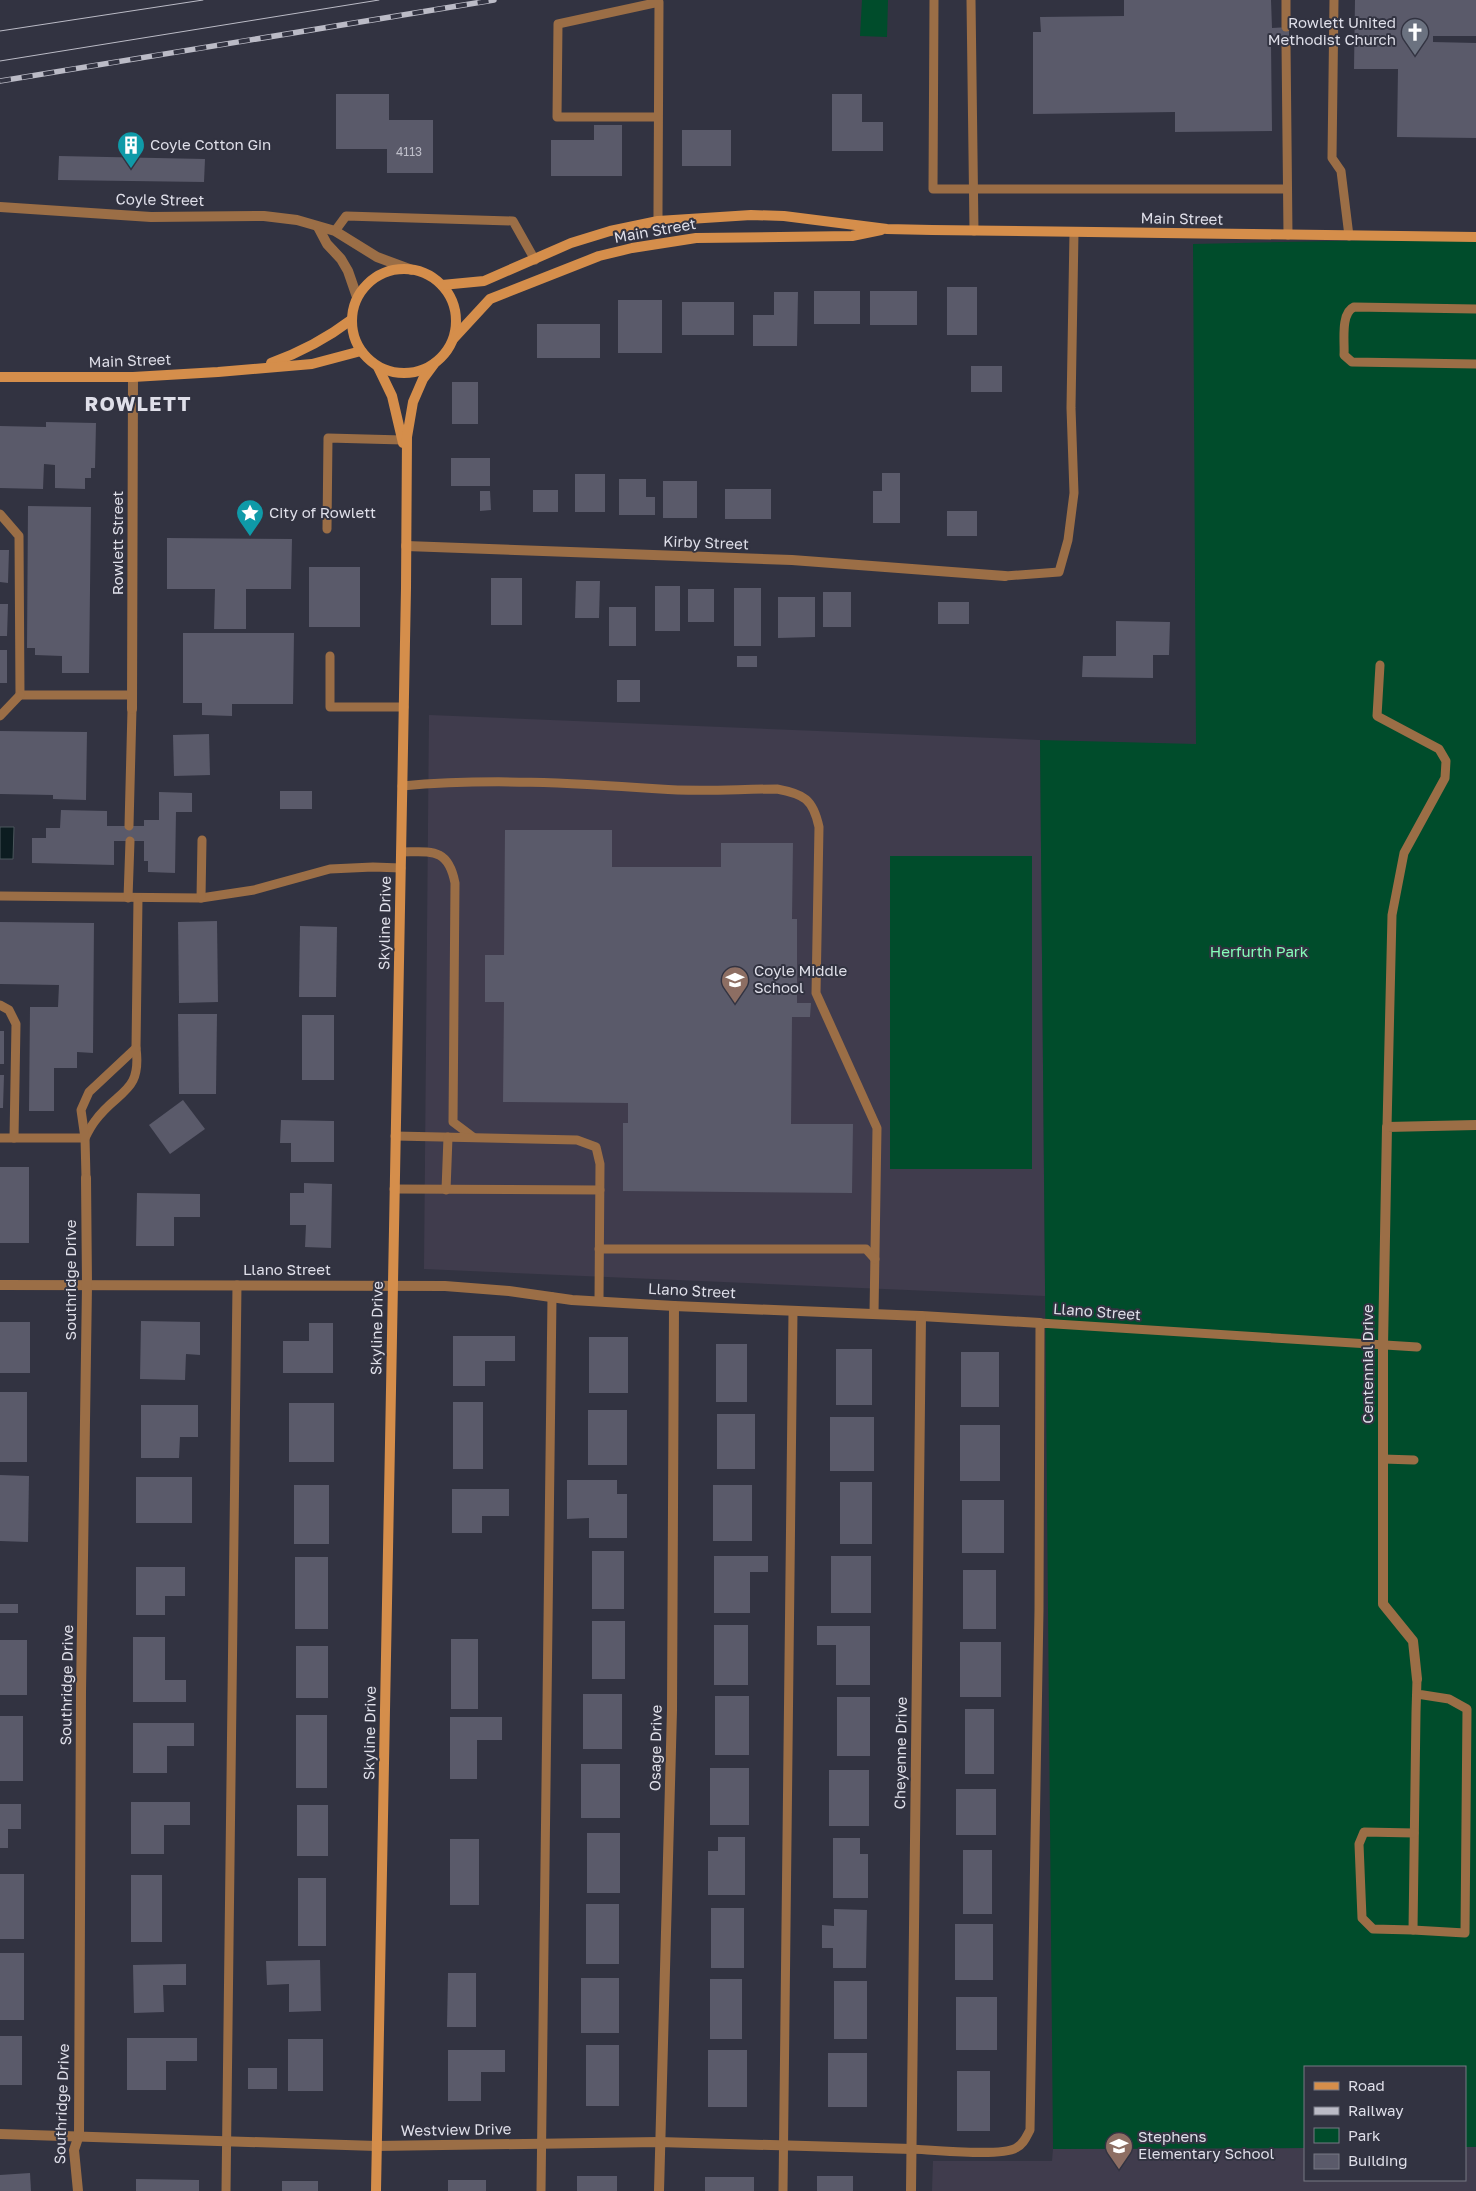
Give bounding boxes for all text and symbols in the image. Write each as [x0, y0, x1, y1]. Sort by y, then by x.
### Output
place label: Rowlett United Methodist Church [1268, 13, 1396, 48]
church icon: Rowlett United Methodist Church [1400, 17, 1430, 56]
building icon: Coyle Cotton Gin [116, 130, 146, 169]
place label: Coyle Cotton Gin [150, 135, 271, 153]
house number: 4113 [396, 144, 422, 159]
street label: Coyle Street [115, 189, 205, 209]
street label: Main Street [1140, 208, 1224, 228]
street label: Main Street [613, 214, 697, 246]
street label: Main Street [88, 350, 172, 370]
district label: ROWLETT [85, 391, 191, 415]
street label: Rowlett Street [108, 491, 126, 595]
place icon: City of Rowlett [235, 498, 265, 537]
place label: City of Rowlett [269, 503, 376, 521]
street label: Kirby Street [663, 532, 749, 552]
street label: Skyline Drive [374, 875, 394, 970]
park label: Herfurth Park [1210, 942, 1309, 960]
place label: Coyle Middle School [754, 961, 847, 996]
school or university icon: Coyle Middle School [720, 965, 750, 1004]
street label: Southridge Drive [61, 1219, 79, 1340]
street label: Llano Street [243, 1260, 331, 1278]
street label: Llano Street [648, 1279, 736, 1301]
street label: Skyline Drive [366, 1280, 386, 1375]
street label: Llano Street [1053, 1299, 1142, 1323]
street label: Centennial Drive [1358, 1304, 1376, 1424]
street label: Southridge Drive [56, 1624, 76, 1746]
street label: Skyline Drive [359, 1685, 379, 1780]
street label: Cheyenne Drive [890, 1696, 910, 1809]
street label: Osage Drive [645, 1704, 665, 1791]
street label: Southridge Drive [50, 2043, 72, 2165]
legend [1304, 2066, 1466, 2181]
text: Road [1348, 2076, 1385, 2094]
text: Railway [1348, 2101, 1404, 2119]
street label: Westview Drive [400, 2119, 512, 2139]
text: Park [1348, 2126, 1381, 2144]
place label: Stephens Elementary School [1138, 2127, 1274, 2162]
school or university icon: Stephens Elementary School [1104, 2131, 1134, 2170]
text: Building [1348, 2151, 1408, 2169]

